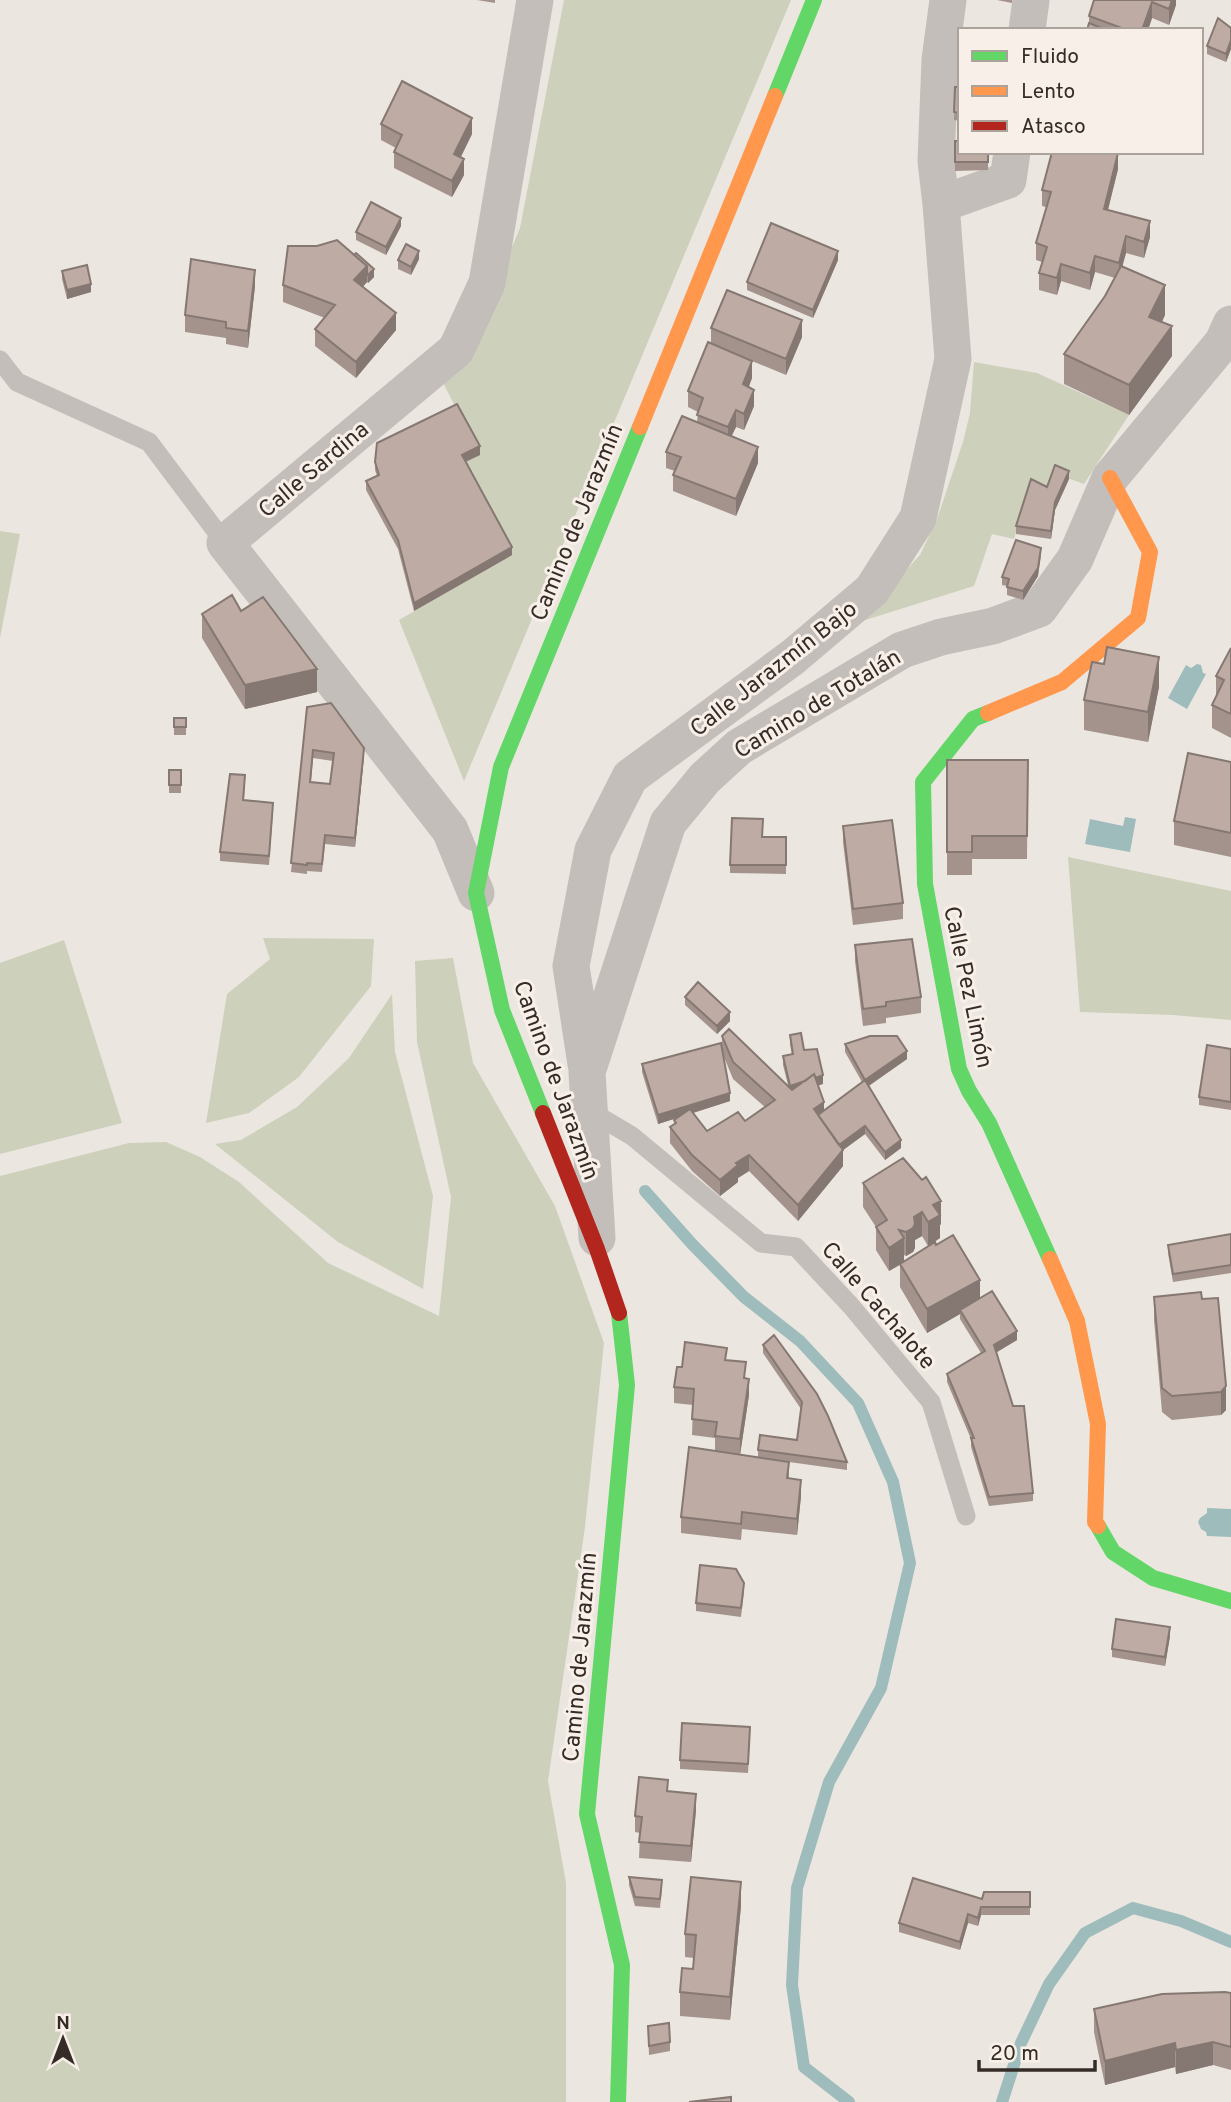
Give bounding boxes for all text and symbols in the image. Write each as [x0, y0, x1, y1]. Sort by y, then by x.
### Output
legend [958, 28, 1203, 154]
text: Fluido [1021, 44, 1079, 71]
text: Lento [1021, 79, 1075, 106]
text: Atasco [1021, 114, 1086, 141]
street label: Calle Sardina [253, 416, 376, 526]
street label: Camino de Jarazmín [525, 420, 631, 626]
street label: Calle Jarazmín Bajo [685, 596, 864, 744]
street label: Camino de Totalán [730, 644, 907, 766]
street label: Calle Pez Limón [935, 904, 998, 1071]
street label: Camino de Jarazmín [505, 977, 604, 1185]
street label: Calle Cachalote [814, 1237, 941, 1377]
street label: Camino de Jarazmín [558, 1551, 605, 1763]
north arrow [28, 2004, 98, 2074]
text: N [56, 2012, 70, 2036]
scale bar [979, 2028, 1094, 2072]
text: 20 m [990, 2041, 1039, 2068]

